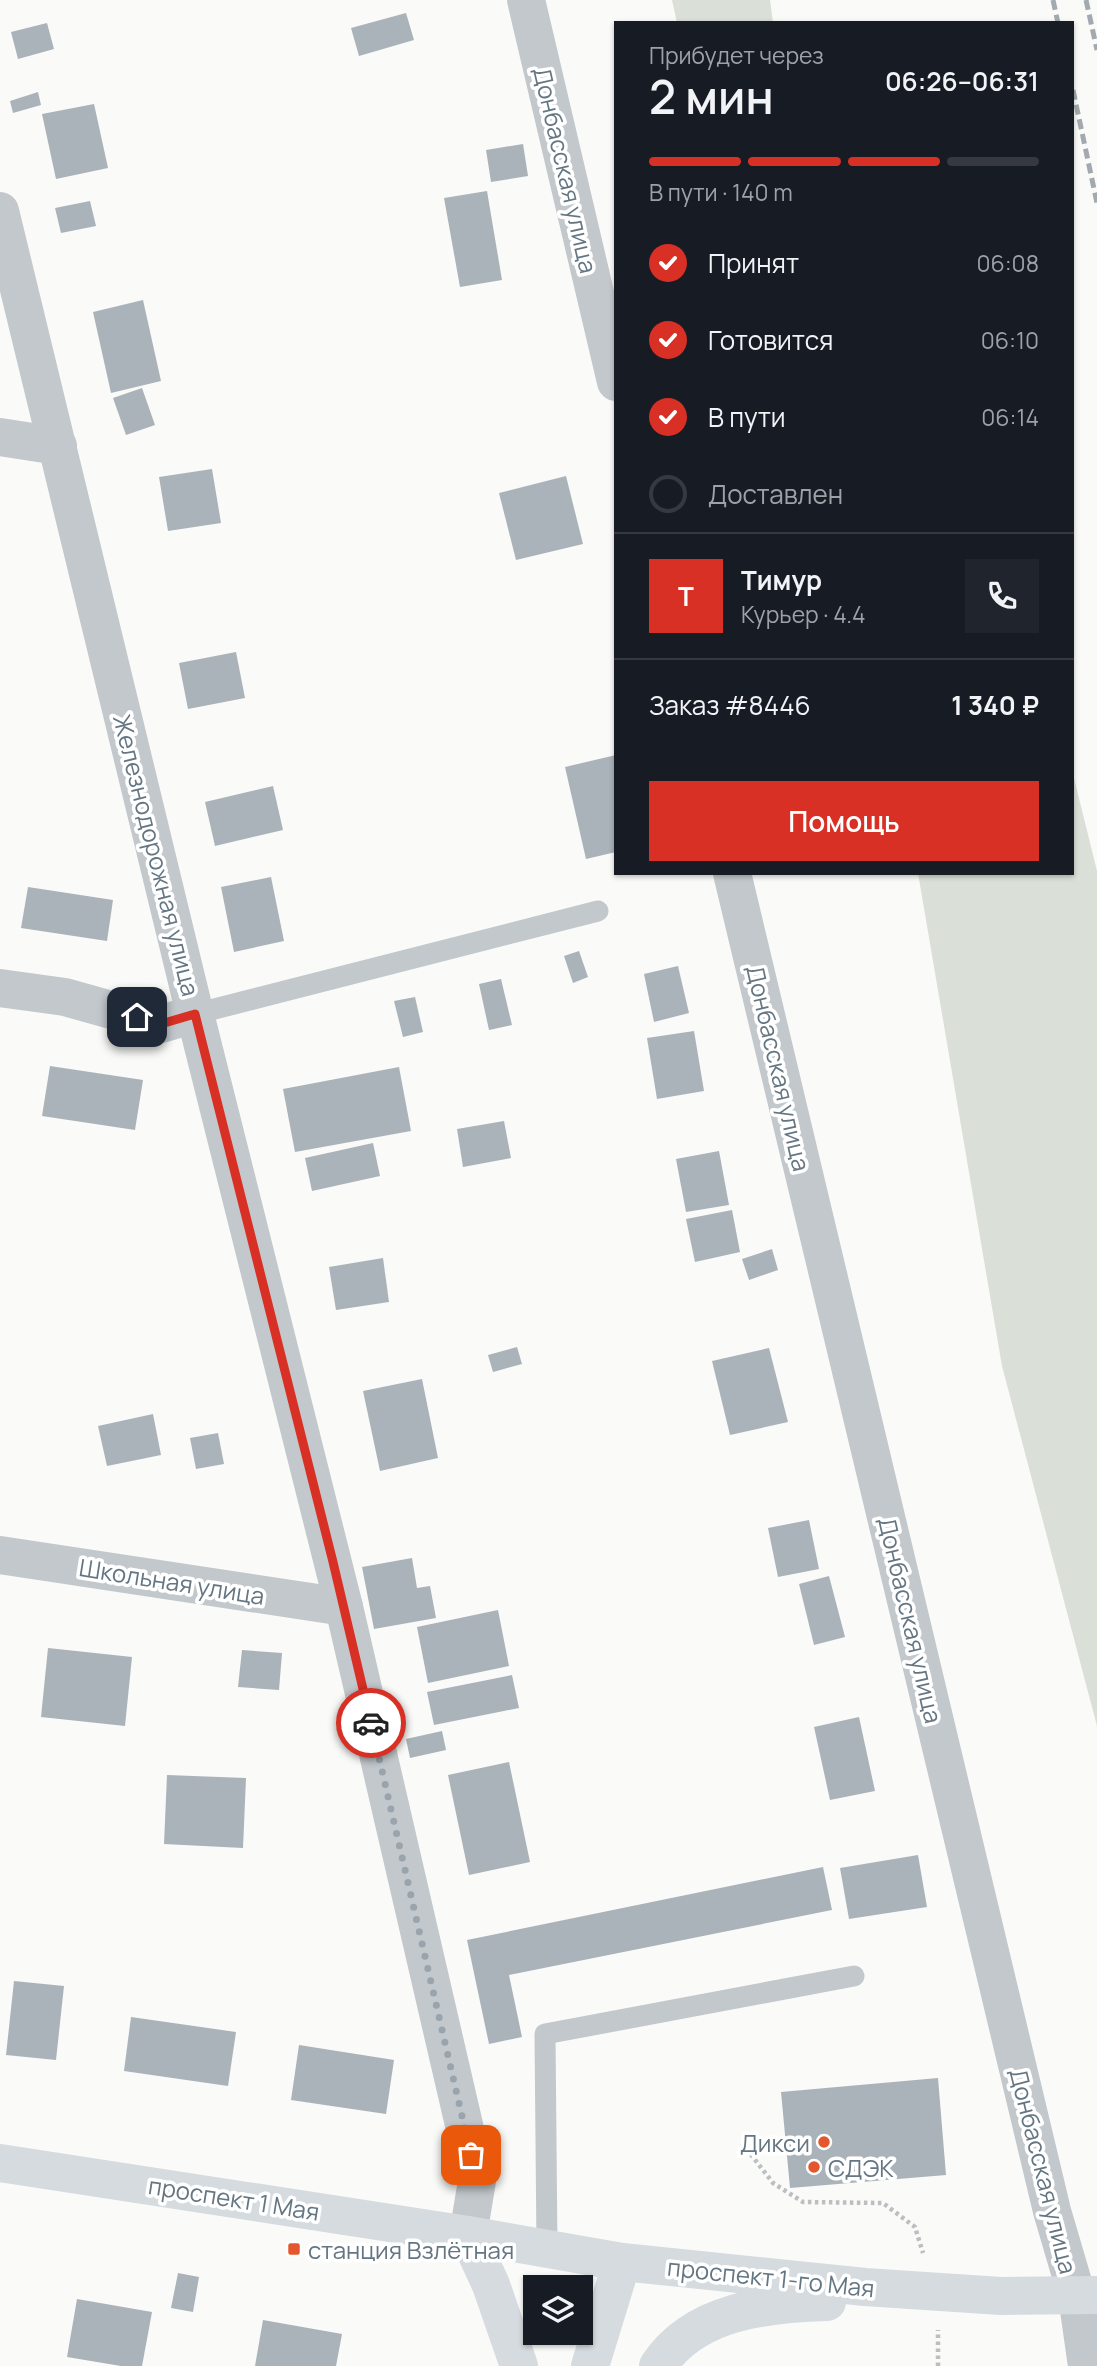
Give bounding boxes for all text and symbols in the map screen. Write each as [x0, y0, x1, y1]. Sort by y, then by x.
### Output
text: Прибудет через [649, 39, 824, 71]
text: 06:26–06:31 [885, 63, 1039, 99]
street label: Донбасская улица [526, 64, 606, 276]
text: 2 мин [649, 65, 774, 128]
text: В пути · 140 m [649, 176, 793, 208]
icon: check [649, 244, 687, 282]
text: Принят [708, 245, 799, 281]
text: 06:08 [976, 247, 1039, 279]
icon: check [649, 321, 687, 359]
text: Готовится [708, 322, 833, 358]
text: 06:10 [981, 324, 1039, 356]
icon: check [649, 398, 687, 436]
text: В пути [708, 399, 786, 435]
text: 06:14 [981, 401, 1039, 433]
text: Доставлен [708, 476, 843, 512]
button: phone [965, 559, 1039, 633]
text: Тимур [741, 562, 822, 598]
text: Т [678, 578, 694, 614]
text: Курьер · 4.4 [741, 598, 866, 630]
text: Заказ #8446 [649, 687, 811, 723]
text: 1 340 ₽ [951, 687, 1039, 723]
street label: Железнодорожная улица [106, 711, 208, 999]
button: Помощь [649, 781, 1039, 861]
street label: Донбасская улица [739, 962, 819, 1174]
pin [107, 987, 167, 1047]
icon: home [118, 998, 156, 1036]
street label: Донбасская улица [871, 1514, 951, 1726]
street label: Школьная улица [77, 1550, 267, 1612]
courier [336, 1688, 406, 1758]
icon: car [352, 1704, 390, 1742]
street label: Донбасская улица [1003, 2065, 1085, 2277]
pin [441, 2125, 501, 2185]
place label: Дикси [740, 2126, 810, 2159]
marker: Дикси [816, 2134, 832, 2150]
icon: bag [452, 2136, 490, 2174]
place label: СДЭК [828, 2151, 894, 2184]
marker: СДЭК [806, 2159, 822, 2175]
street label: проспект 1 Мая [146, 2168, 322, 2228]
place label: станция Взлётная [308, 2233, 514, 2266]
marker: станция Взлётная [286, 2241, 302, 2257]
street label: проспект 1-го Мая [666, 2250, 876, 2304]
map controls [523, 2275, 593, 2345]
button: layers [523, 2275, 593, 2345]

